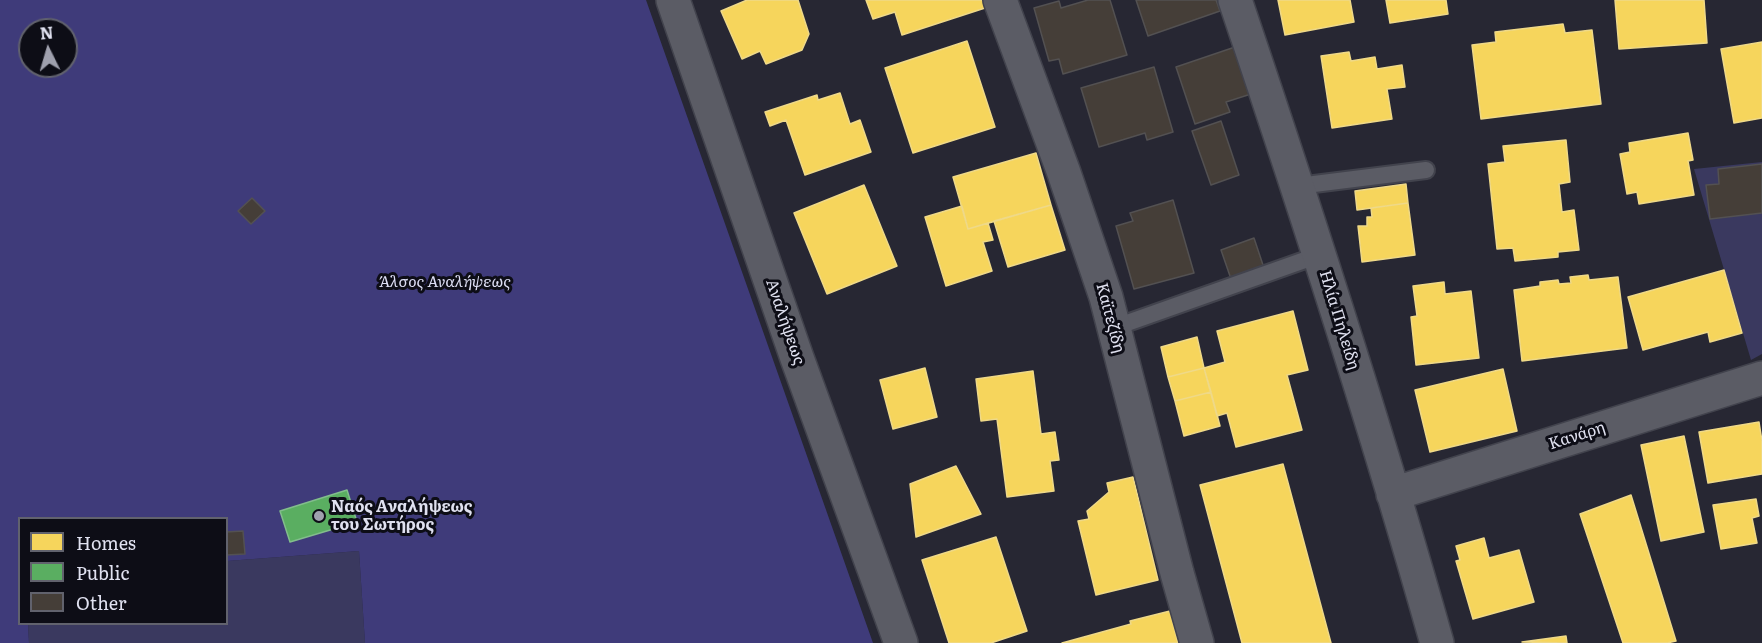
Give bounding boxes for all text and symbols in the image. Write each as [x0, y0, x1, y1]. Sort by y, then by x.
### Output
north arrow [18, 18, 78, 78]
text: N [39, 20, 54, 45]
street label: Ηλία Πηλείδη [1315, 268, 1363, 372]
park label: Άλσος Αναλήψεως [379, 272, 511, 292]
street label: Αναλήψεως [761, 277, 809, 367]
street label: Καϊτεζίδη [1091, 281, 1129, 355]
street label: Κανάρη [1546, 418, 1608, 454]
place label: Ναός Αναλήψεως του Σωτήρος [331, 497, 472, 535]
marker: Ναός Αναλήψεως του Σωτήρος [312, 509, 326, 523]
legend [18, 517, 228, 625]
text: Homes [76, 529, 136, 556]
text: Public [76, 559, 130, 586]
text: Other [76, 589, 126, 616]

